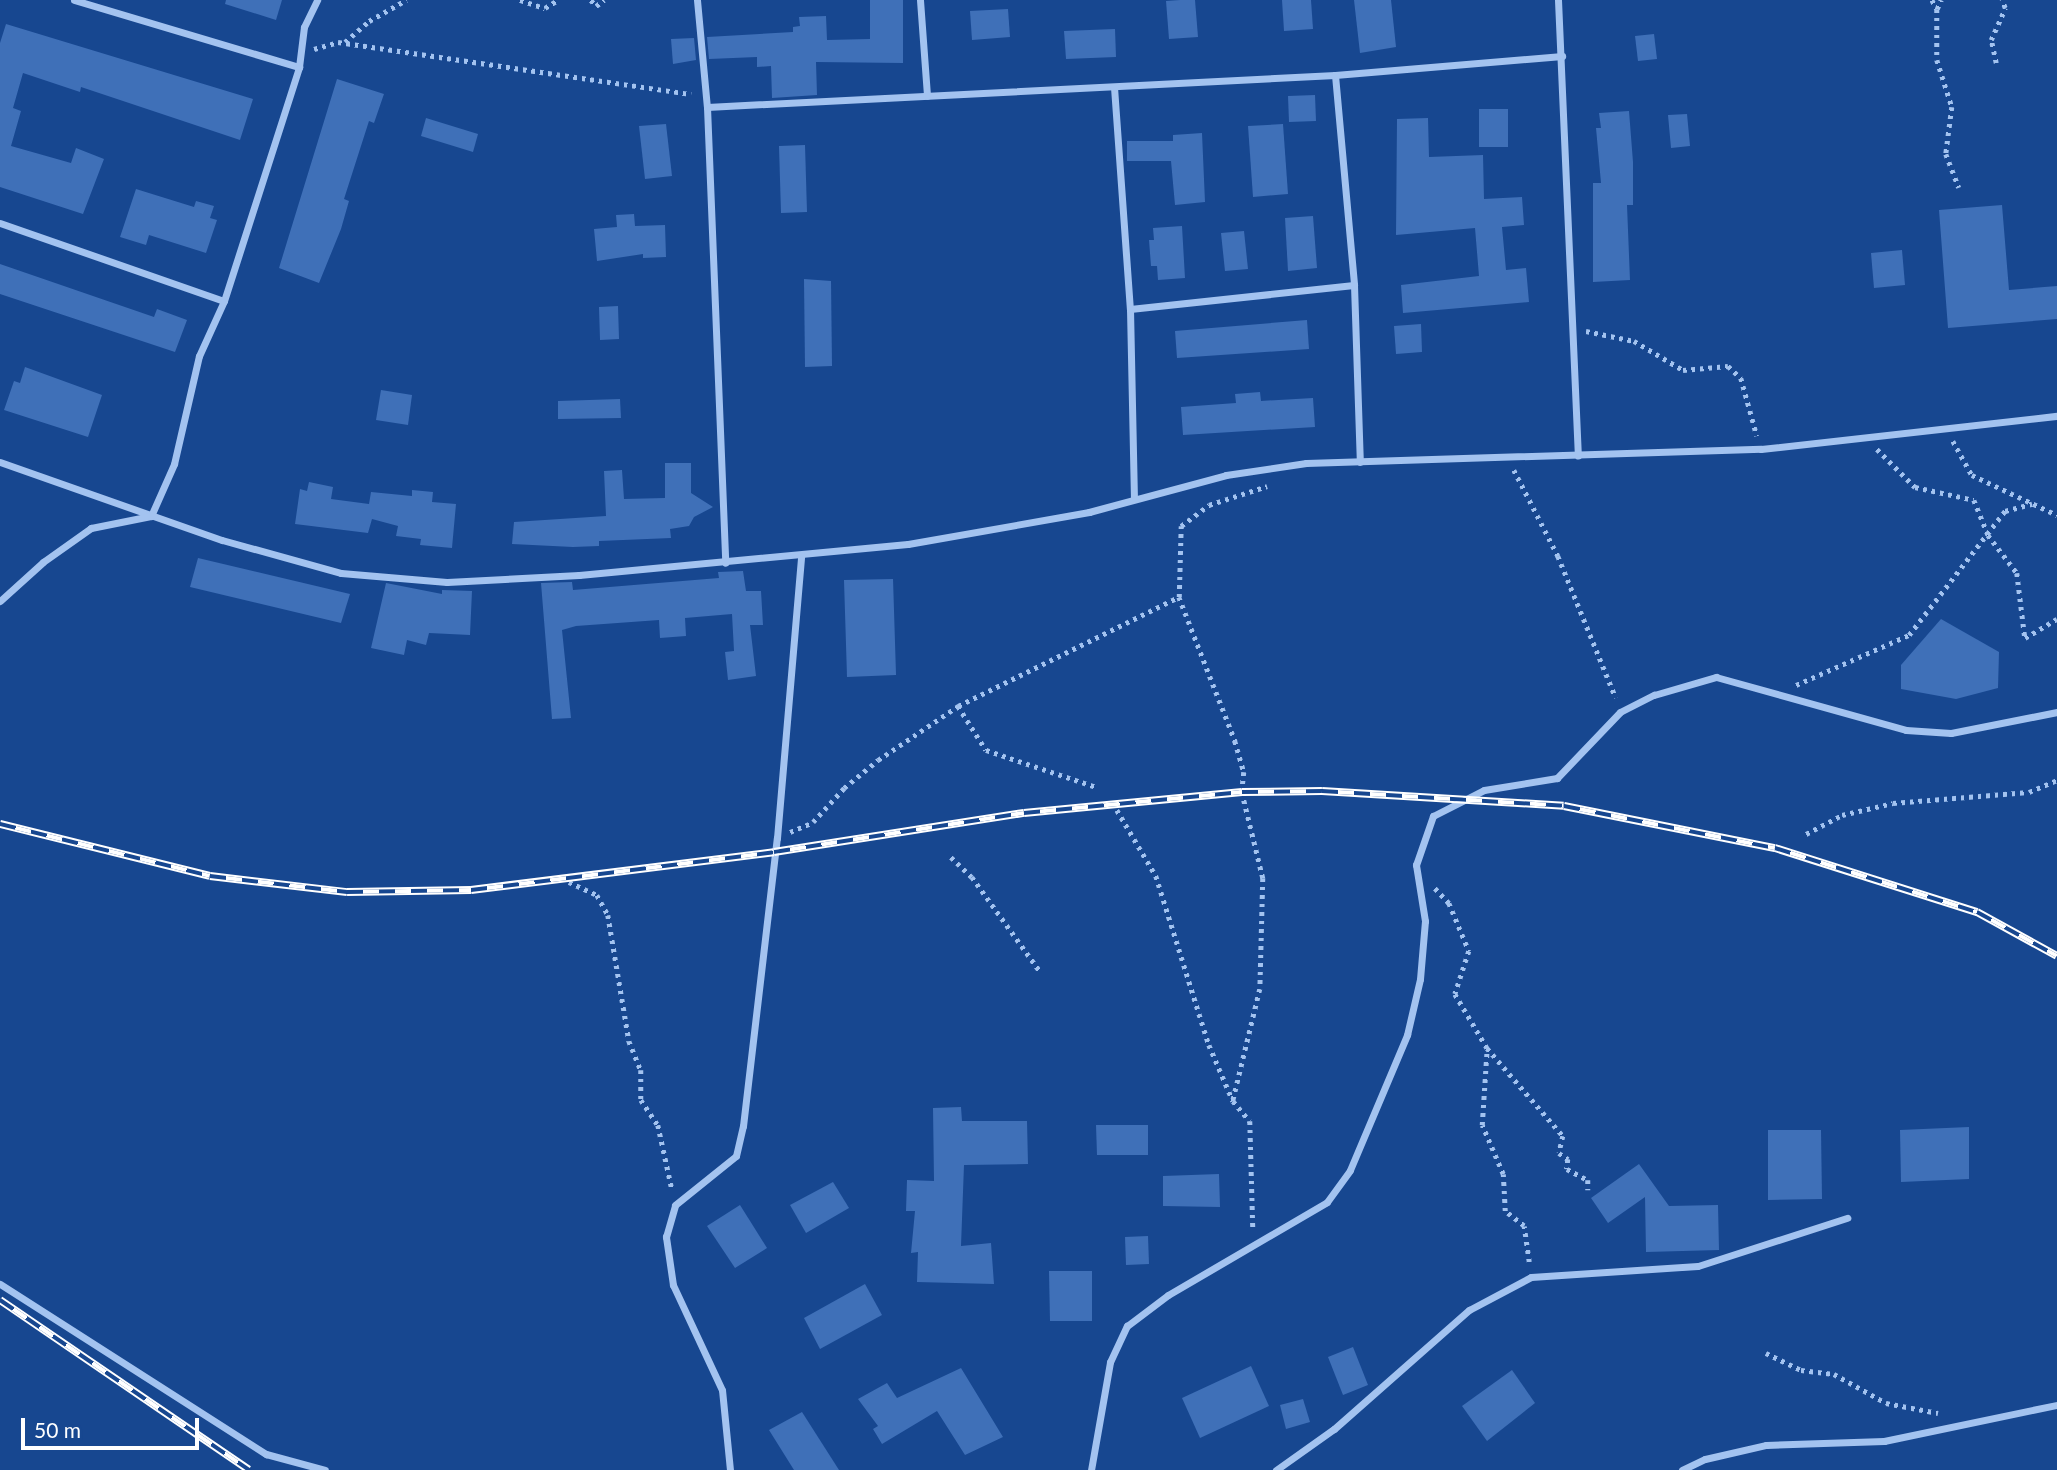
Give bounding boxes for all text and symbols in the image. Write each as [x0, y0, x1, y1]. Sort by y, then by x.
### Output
scale bar [24, 1404, 203, 1448]
text: 50 m [34, 1417, 81, 1442]

